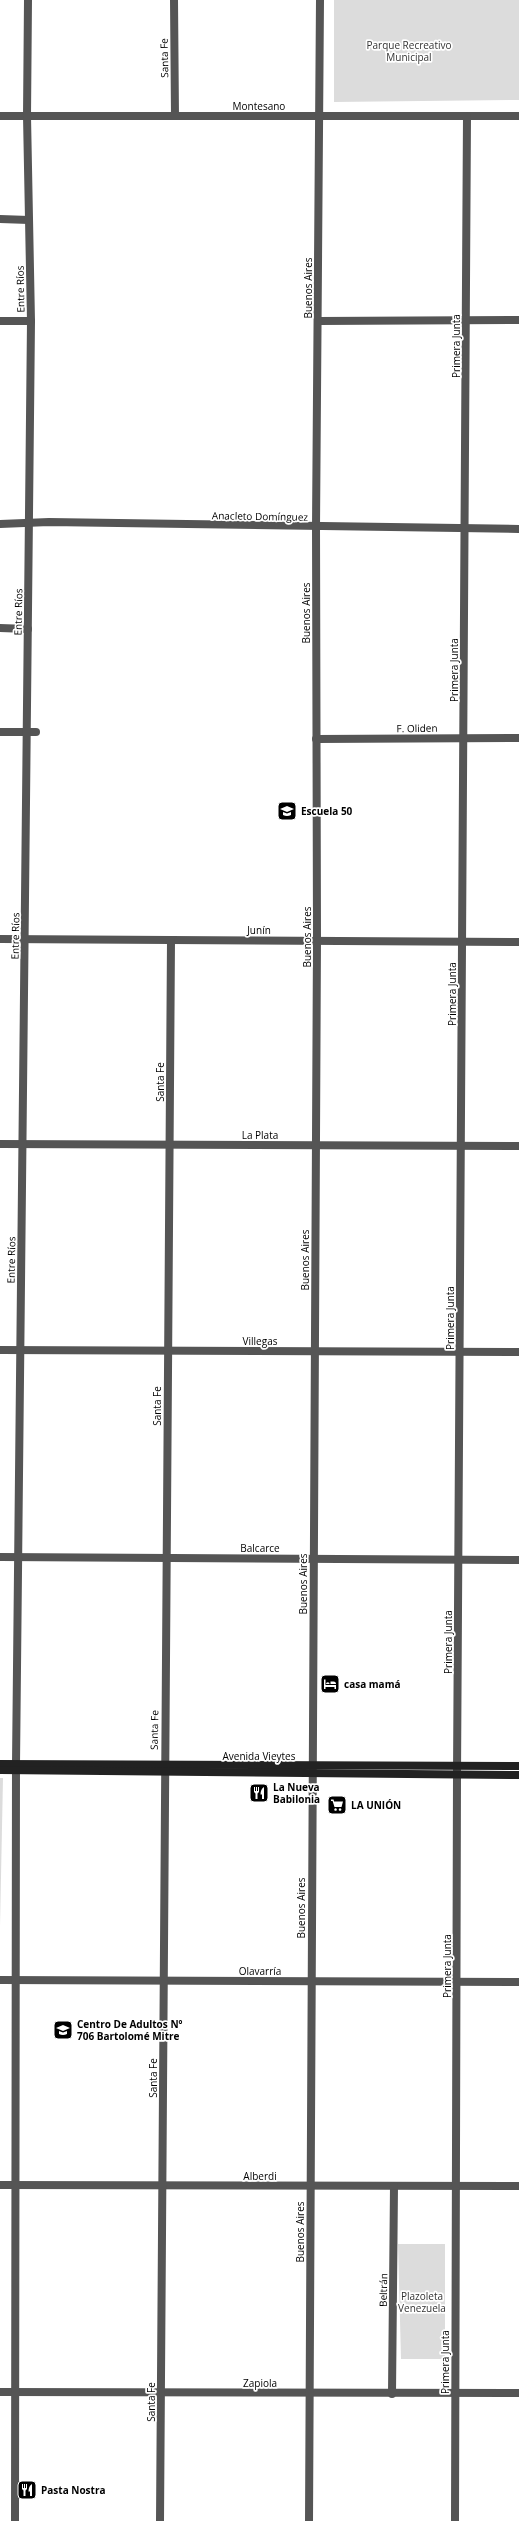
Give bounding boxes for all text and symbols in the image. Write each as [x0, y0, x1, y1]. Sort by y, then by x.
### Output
street label: Santa Fe [157, 38, 171, 78]
park label: Parque Recreativo Municipal [366, 38, 452, 64]
street label: Montesano [233, 99, 285, 113]
street label: Buenos Aires [301, 257, 315, 319]
street label: Entre Ríos [13, 265, 27, 313]
street label: Primera Junta [449, 314, 463, 378]
street label: Anacleto Domínguez [212, 508, 309, 524]
street label: Buenos Aires [299, 582, 313, 644]
street label: Entre Ríos [11, 588, 25, 636]
street label: Primera Junta [447, 638, 461, 702]
street label: F. Oliden [396, 721, 438, 735]
school or university icon: Escuela 50 [276, 800, 298, 822]
place label: Escuela 50 [301, 804, 353, 818]
street label: Buenos Aires [300, 906, 314, 968]
street label: Entre Ríos [8, 912, 22, 960]
street label: Junín [246, 923, 271, 937]
street label: Primera Junta [445, 962, 459, 1026]
street label: Santa Fe [153, 1062, 167, 1102]
street label: La Plata [242, 1128, 278, 1142]
street label: Buenos Aires [298, 1229, 312, 1291]
street label: Entre Ríos [4, 1236, 18, 1284]
street label: Primera Junta [443, 1286, 457, 1350]
street label: Villegas [243, 1334, 278, 1348]
street label: Santa Fe [150, 1386, 164, 1426]
street label: Balcarce [240, 1541, 280, 1555]
street label: Buenos Aires [296, 1553, 310, 1615]
street label: Primera Junta [441, 1610, 455, 1674]
hotel icon: casa mamá [319, 1673, 341, 1695]
place label: casa mamá [344, 1677, 401, 1691]
street label: Santa Fe [147, 1710, 161, 1750]
street label: Avenida Vieytes [223, 1749, 296, 1763]
place label: La Nueva Babilonia [273, 1780, 320, 1806]
restaurant icon: La Nueva Babilonia [248, 1782, 270, 1804]
supermarket icon: LA UNIÓN [326, 1794, 348, 1816]
place label: LA UNIÓN [351, 1798, 401, 1812]
street label: Buenos Aires [294, 1877, 308, 1939]
street label: Primera Junta [440, 1934, 454, 1998]
street label: Olavarría [239, 1964, 281, 1978]
place label: Centro De Adultos Nº 706 Bartolomé Mitre [77, 2017, 183, 2043]
school or university icon: Centro De Adultos Nº 706 Bartolomé Mitre [52, 2019, 74, 2041]
street label: Santa Fe [146, 2058, 160, 2098]
street label: Alberdi [243, 2169, 277, 2183]
street label: Buenos Aires [293, 2201, 307, 2263]
street label: Beltrán [376, 2273, 390, 2307]
park label: Plazoleta Venezuela [398, 2289, 446, 2315]
street label: Primera Junta [438, 2330, 452, 2394]
street label: Zapiola [243, 2376, 277, 2390]
street label: Santa Fe [144, 2382, 158, 2422]
restaurant icon: Pasta Nostra [16, 2479, 38, 2501]
place label: Pasta Nostra [41, 2483, 105, 2497]

